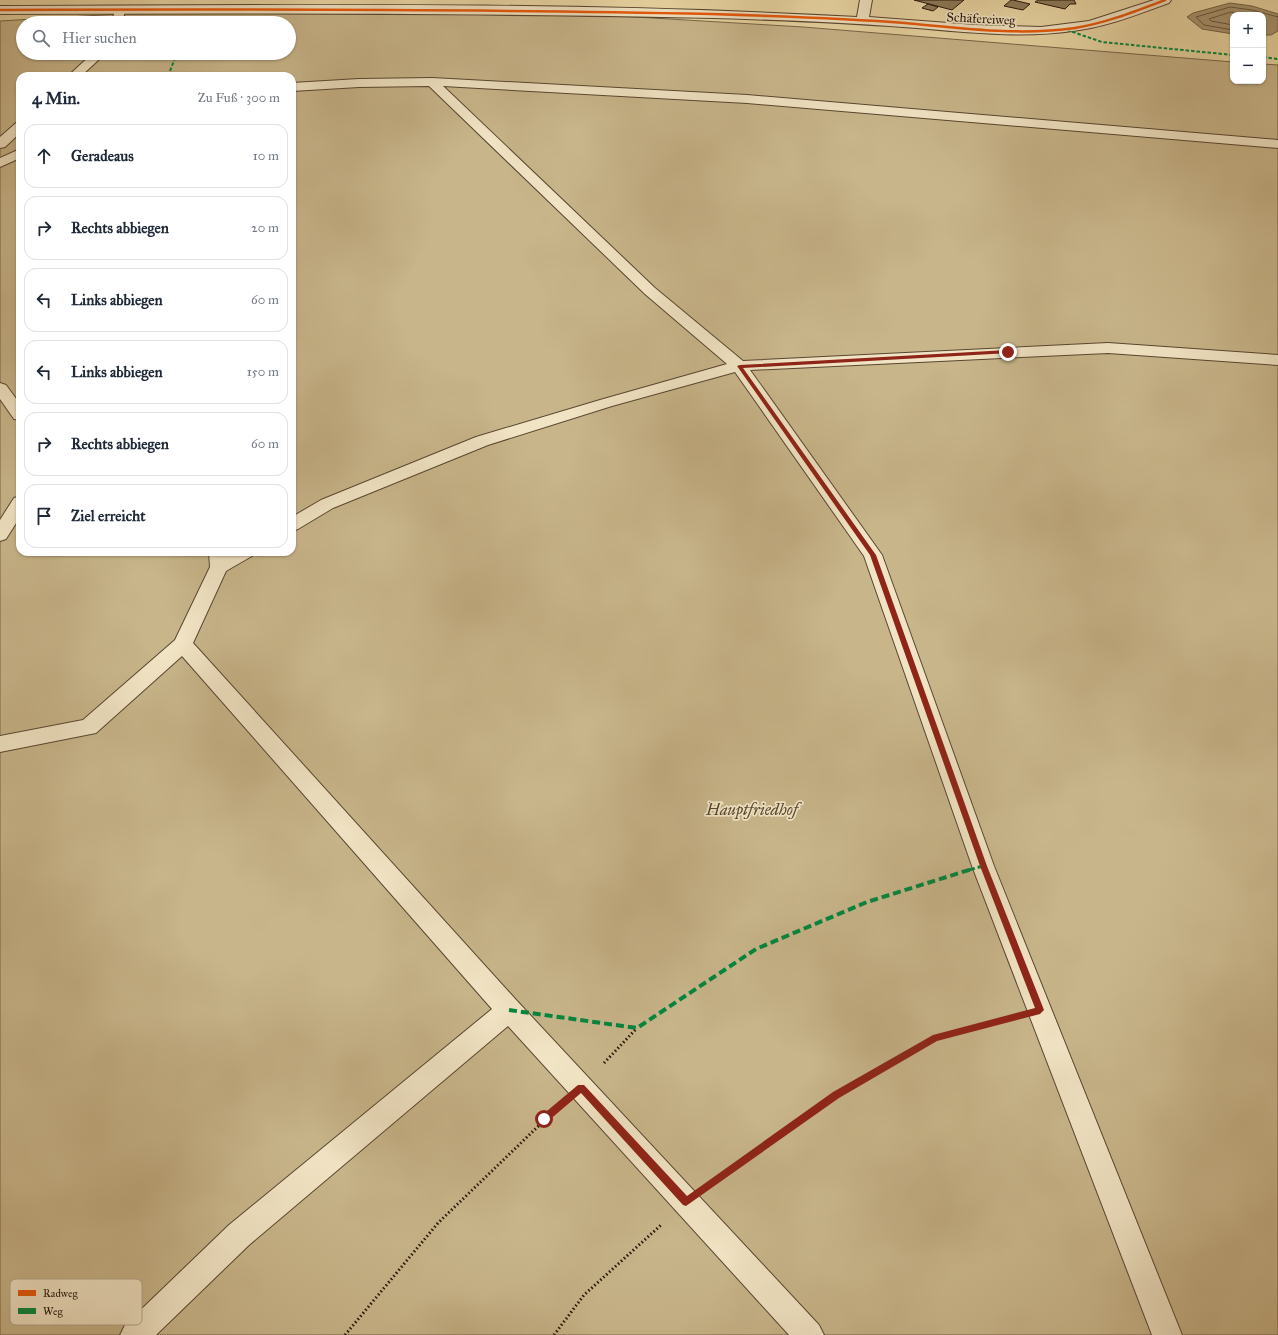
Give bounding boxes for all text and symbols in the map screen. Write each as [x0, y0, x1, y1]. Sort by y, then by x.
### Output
street label: Schäfereiweg [946, 9, 1017, 29]
map controls [1230, 12, 1266, 84]
button: + [1230, 12, 1266, 48]
search box [16, 16, 296, 60]
icon: search [30, 27, 52, 49]
text: Hier suchen [62, 29, 137, 47]
button: − [1230, 48, 1266, 84]
text: 4 Min. [32, 88, 80, 109]
text: Zu Fuß · 300 m [198, 90, 280, 106]
icon: ahead [33, 145, 55, 167]
text: Geradeaus [71, 147, 134, 165]
text: 10 m [253, 148, 279, 164]
icon: right [33, 217, 55, 239]
text: Rechts abbiegen [71, 219, 169, 237]
text: 20 m [251, 220, 279, 236]
icon: left [33, 289, 55, 311]
text: Links abbiegen [71, 291, 163, 309]
text: 60 m [251, 292, 279, 308]
route end [999, 343, 1017, 361]
icon: left [33, 361, 55, 383]
text: Links abbiegen [71, 363, 163, 381]
text: 150 m [247, 364, 279, 380]
icon: right [33, 433, 55, 455]
text: Rechts abbiegen [71, 435, 169, 453]
text: 60 m [251, 436, 279, 452]
icon: arrive [33, 505, 55, 527]
text: Ziel erreicht [71, 507, 146, 525]
park label: Hauptfriedhof [705, 800, 803, 820]
route start [535, 1110, 553, 1128]
legend [10, 1279, 142, 1325]
text: Radweg [43, 1287, 79, 1300]
text: Weg [43, 1305, 64, 1318]

